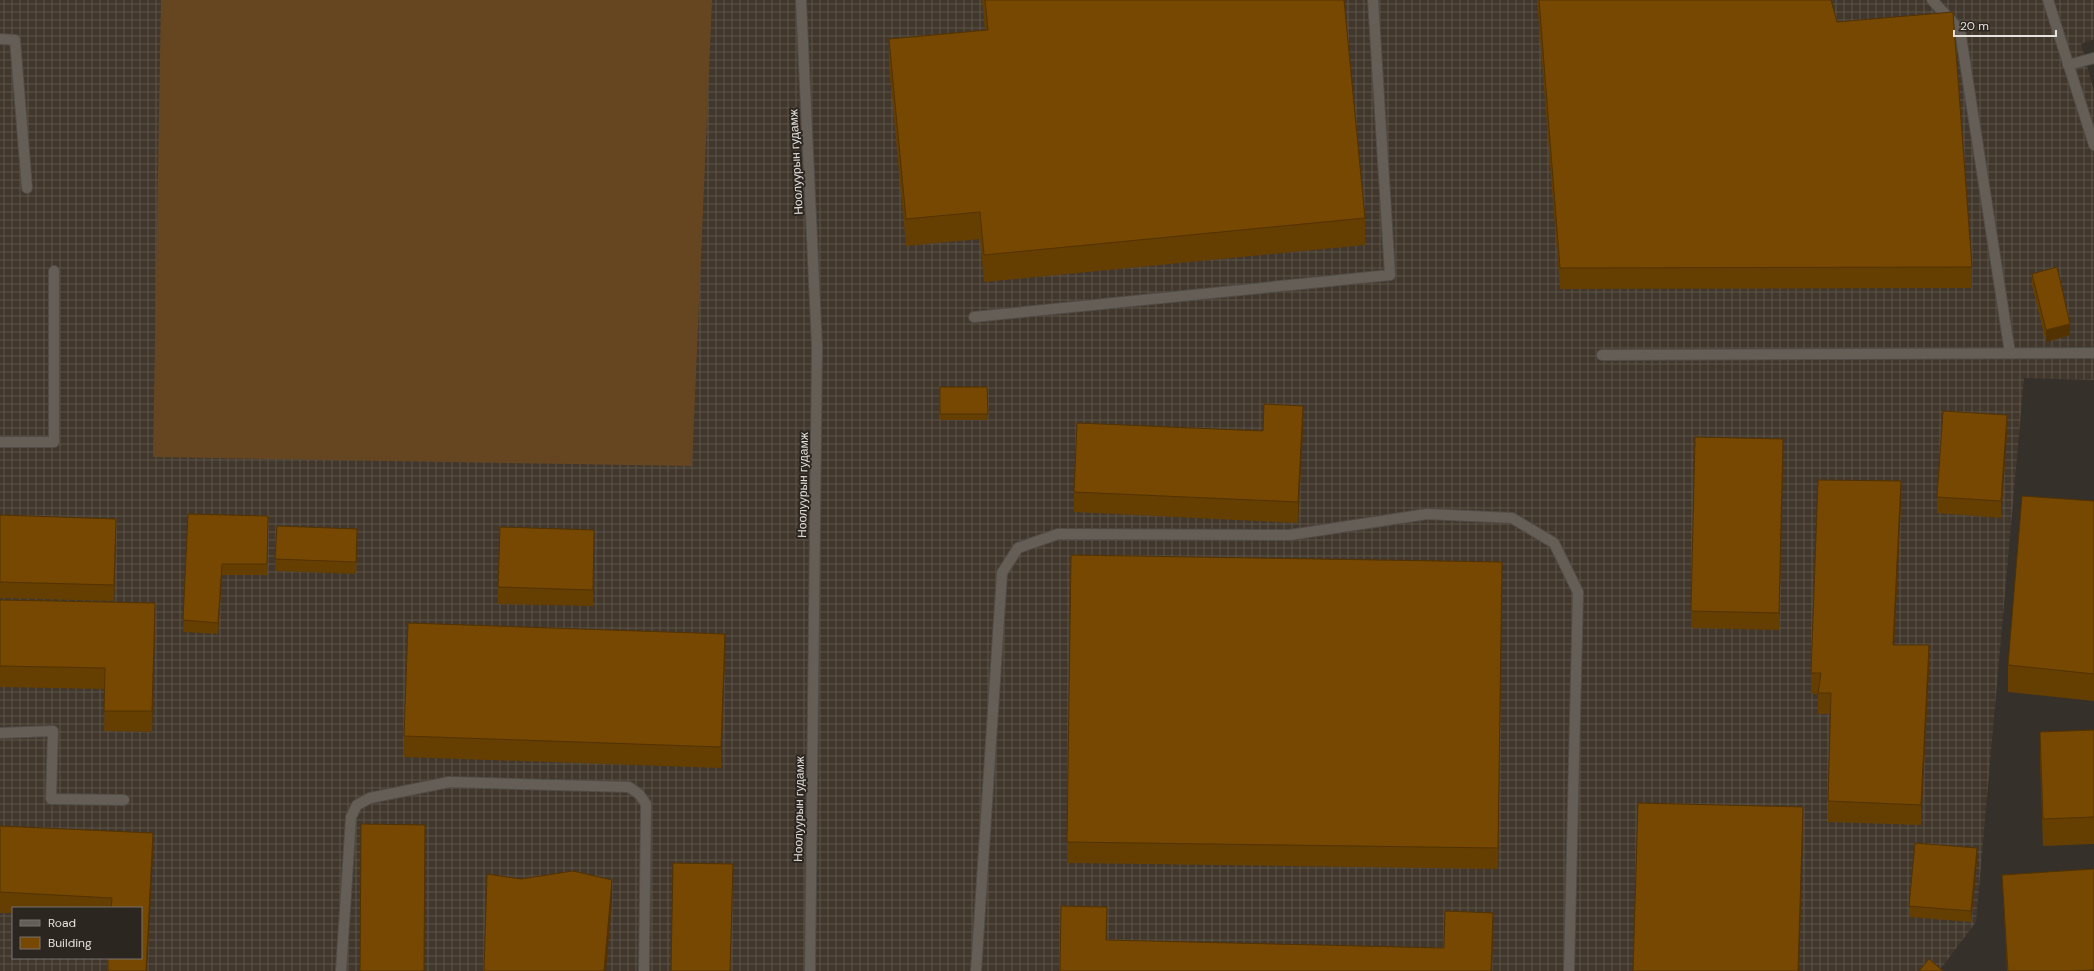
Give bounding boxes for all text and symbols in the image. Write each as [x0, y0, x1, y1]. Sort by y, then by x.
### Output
scale bar [1954, 12, 2056, 38]
text: 20 m [1960, 18, 1989, 34]
street label: Ноолуурын гудамж [785, 109, 807, 215]
street label: Ноолуурын гудамж [794, 432, 812, 538]
street label: Ноолуурын гудамж [790, 756, 808, 862]
legend [12, 907, 142, 959]
text: Road [48, 915, 76, 931]
text: Building [48, 935, 92, 951]

